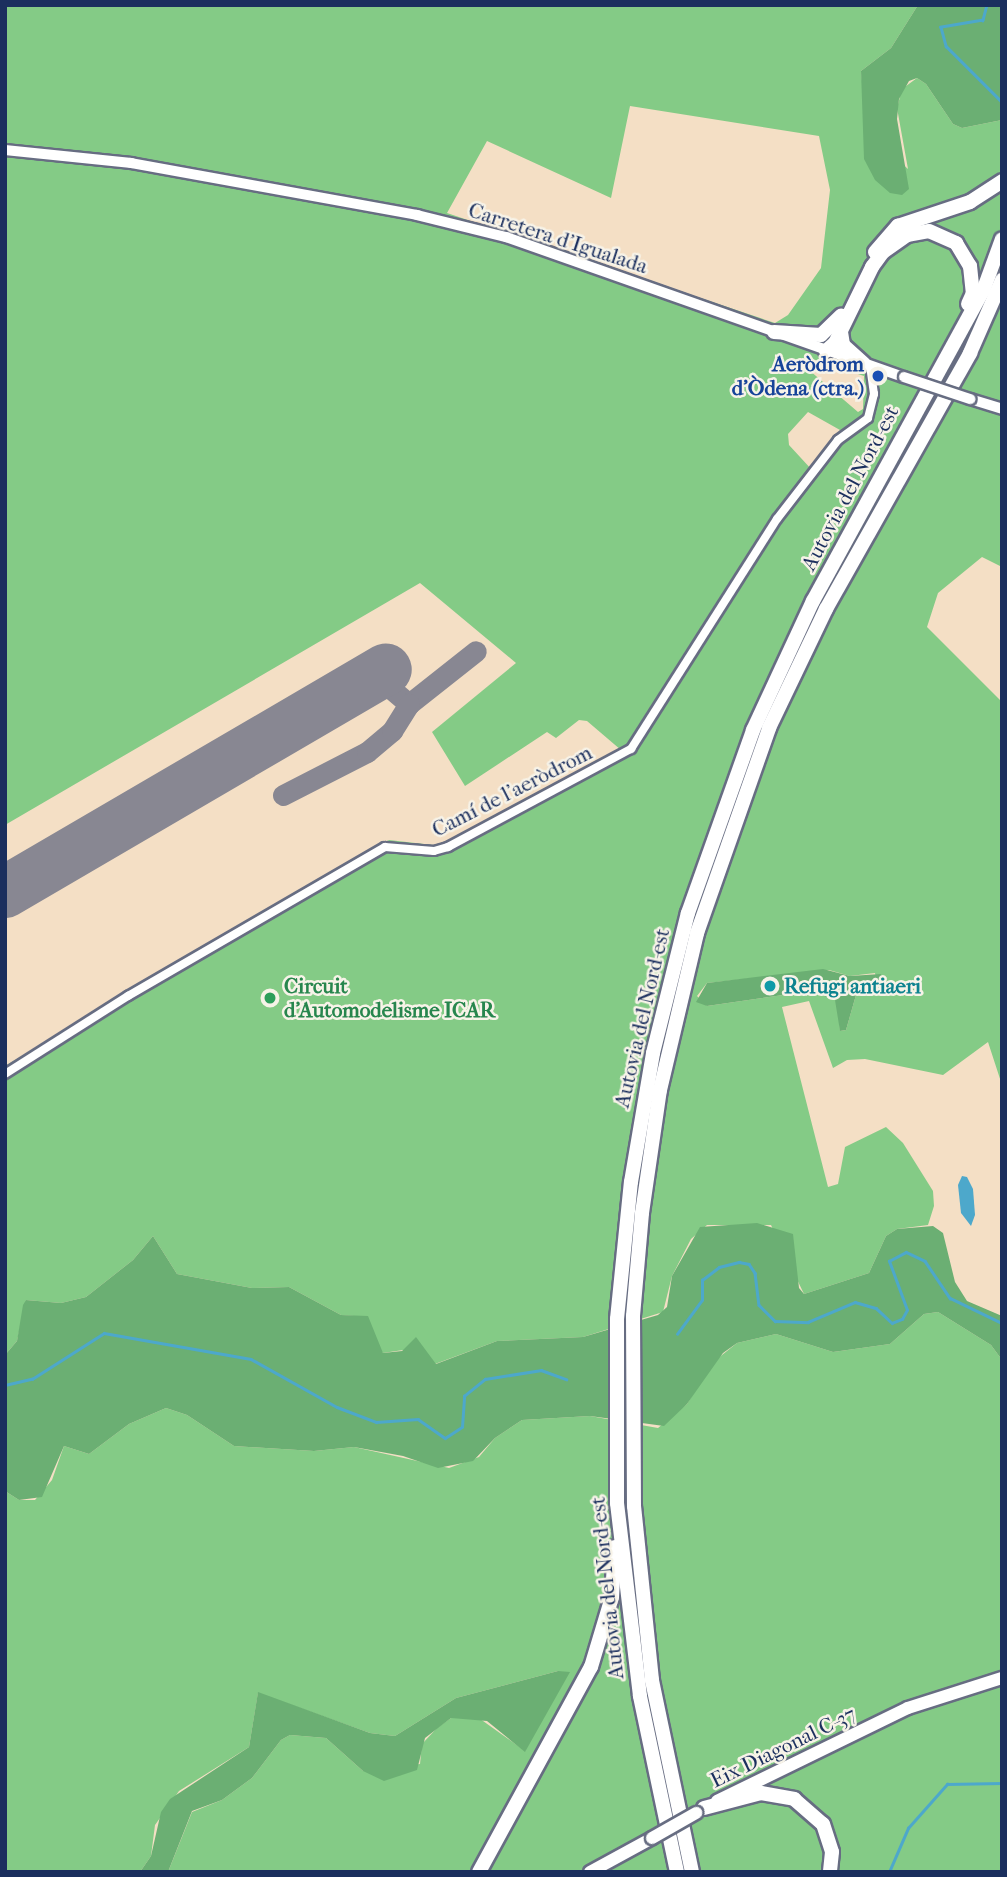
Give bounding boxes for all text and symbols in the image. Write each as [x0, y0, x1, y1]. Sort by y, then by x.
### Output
street label: Carretera d'Igualada [465, 197, 651, 279]
place label: Aeròdrom d'Òdena (ctra.) [732, 351, 864, 401]
marker: Aeròdrom d'Òdena (ctra.) [870, 368, 886, 384]
street label: Autovia del Nord-est [796, 401, 904, 575]
street label: Camí de l'aeròdrom [428, 740, 596, 842]
street label: Autovia del Nord-est [609, 926, 675, 1110]
place label: Circuit d'Automodelisme ICAR [284, 973, 495, 1023]
place label: Refugi antiaeri [784, 973, 921, 999]
marker: Refugi antiaeri [762, 978, 778, 994]
marker: Circuit d'Automodelisme ICAR [262, 990, 278, 1006]
street label: Autovia del Nord-est [585, 1496, 629, 1680]
street label: Eix Diagonal C-37 [706, 1701, 860, 1793]

